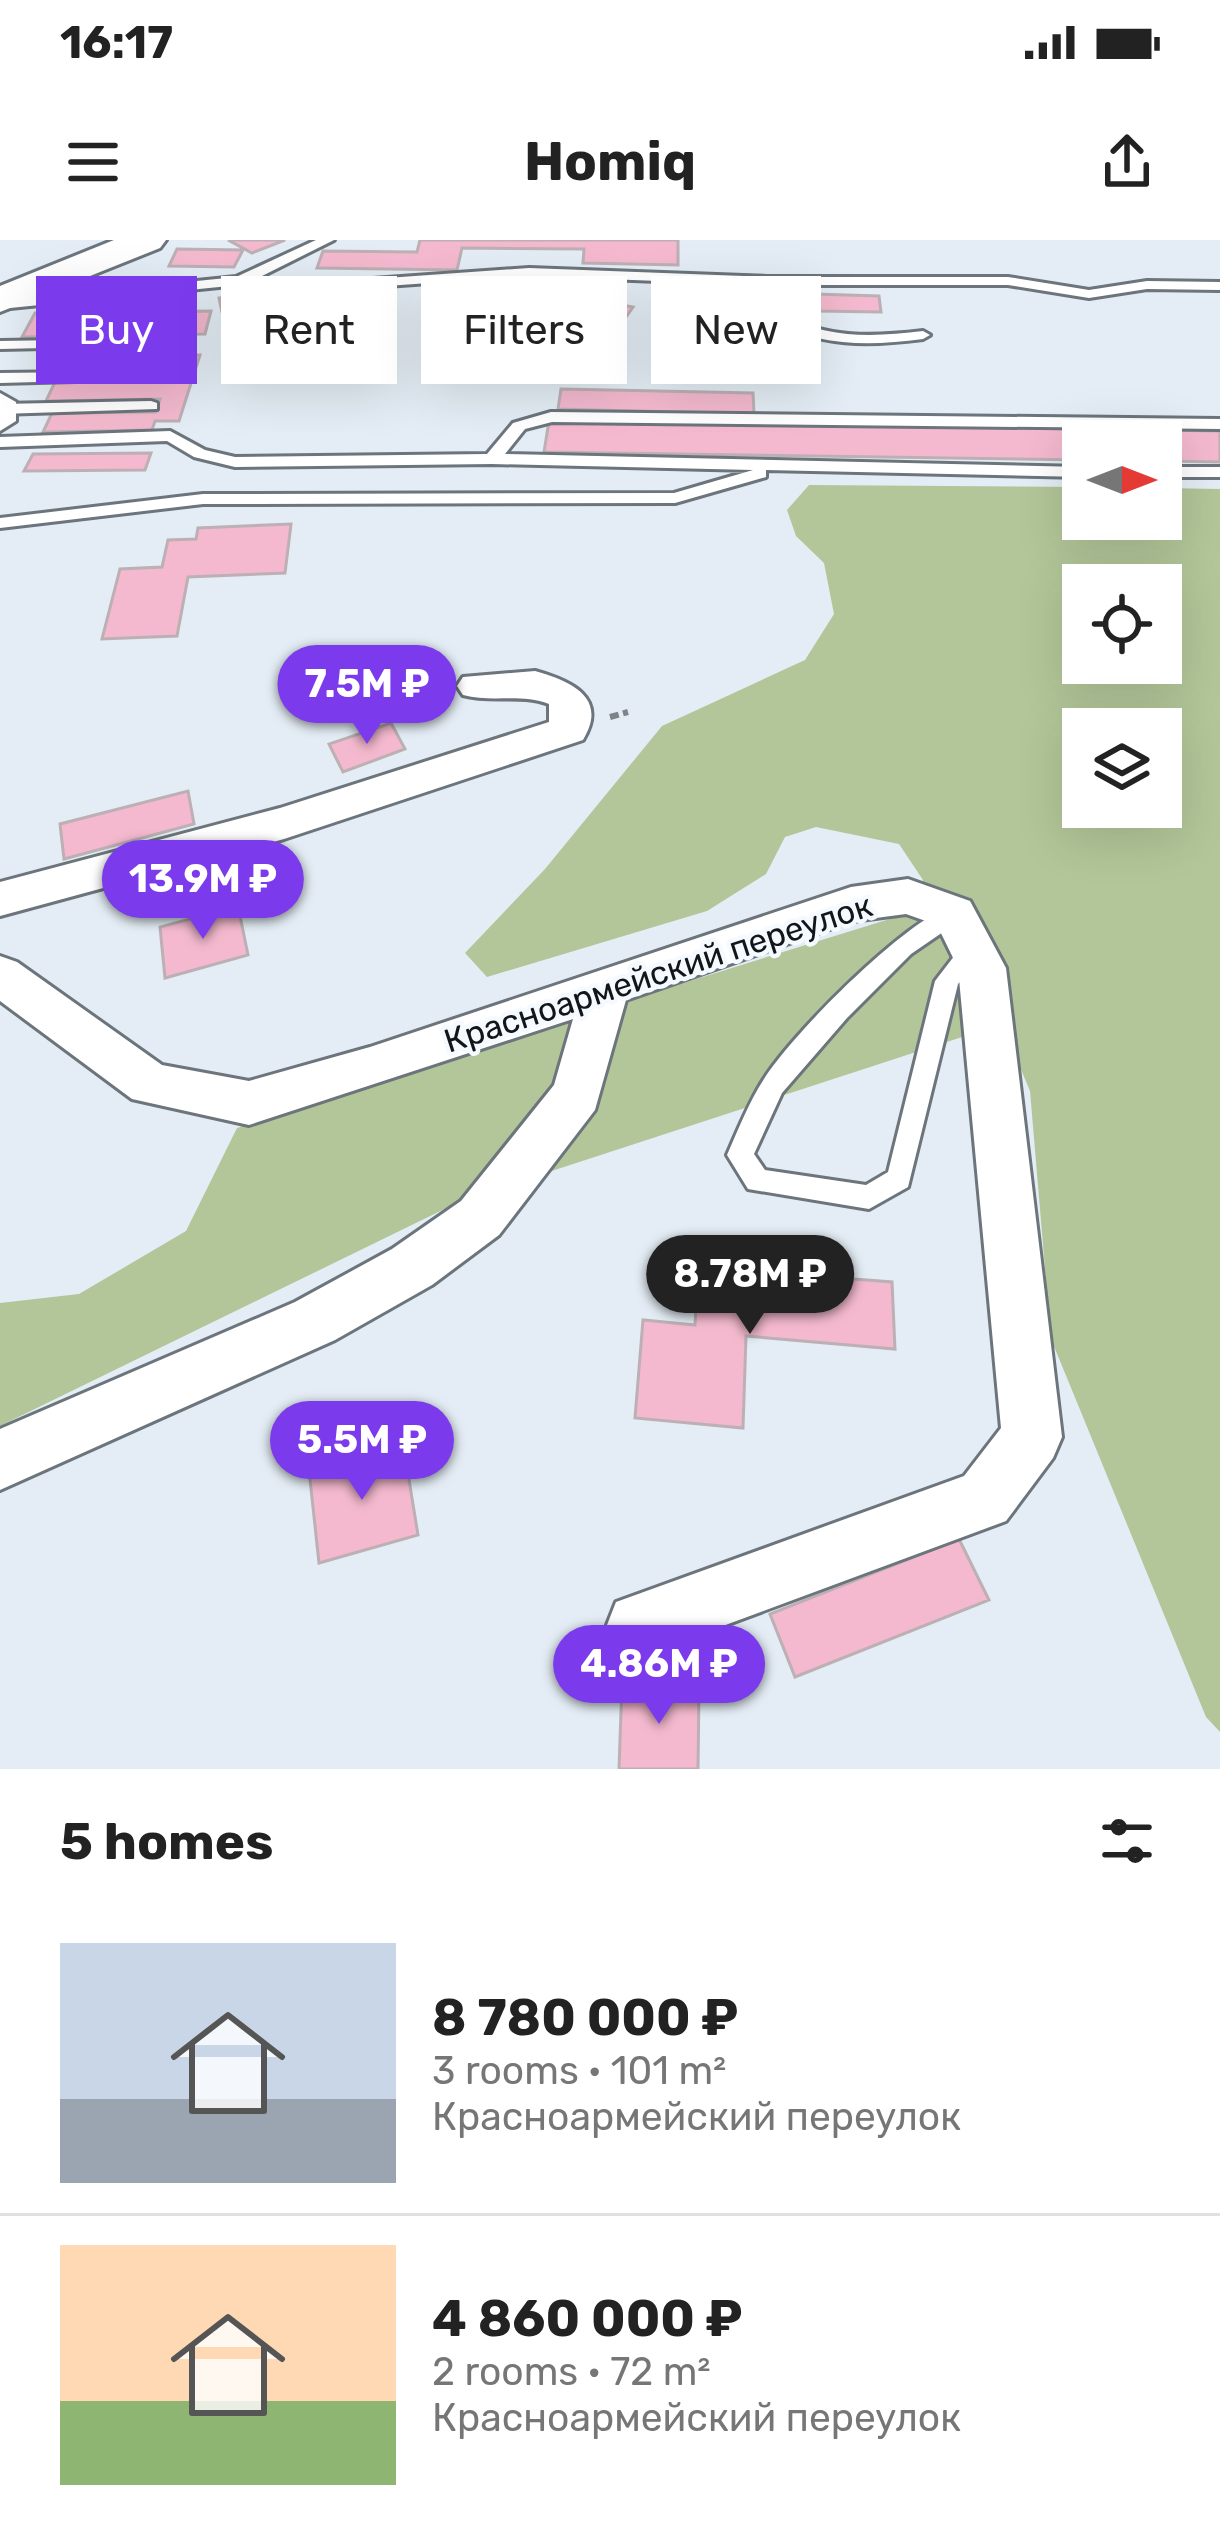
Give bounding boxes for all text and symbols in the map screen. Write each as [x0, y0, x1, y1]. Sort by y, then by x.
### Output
text: 16:17 [60, 16, 173, 69]
icon: menu [60, 129, 126, 195]
icon: share [1094, 129, 1160, 195]
text: Homiq [524, 130, 696, 194]
chip: Buy [36, 276, 197, 384]
chip: Rent [221, 276, 397, 384]
chip: Filters [421, 276, 627, 384]
chip: New [651, 276, 821, 384]
north arrow [1062, 420, 1182, 540]
map controls [1062, 420, 1182, 828]
button: locate [1062, 564, 1182, 684]
pin: 7.5M ₽ [269, 645, 465, 747]
text: 7.5M ₽ [304, 661, 430, 707]
button: layers [1062, 708, 1182, 828]
pin: 13.9M ₽ [92, 840, 314, 942]
text: 13.9M ₽ [129, 856, 277, 902]
street label: Красноармейский переулок [439, 885, 877, 1061]
pin: 8.78M ₽ [639, 1235, 861, 1337]
text: 8.78M ₽ [673, 1251, 827, 1297]
pin: 5.5M ₽ [264, 1401, 460, 1503]
text: 5.5M ₽ [297, 1417, 427, 1463]
pin: 4.86M ₽ [548, 1625, 770, 1727]
text: 4.86M ₽ [580, 1641, 738, 1687]
icon: filters [1094, 1808, 1160, 1874]
text: 5 homes [60, 1811, 273, 1872]
text: 8 780 000 ₽ [432, 1987, 738, 2048]
icon: home [156, 1991, 300, 2135]
text: 3 rooms · 101 m² [432, 2048, 726, 2094]
text: Красноармейский переулок [432, 2094, 961, 2140]
text: 4 860 000 ₽ [432, 2288, 743, 2349]
icon: home [156, 2293, 300, 2437]
text: 2 rooms · 72 m² [432, 2349, 711, 2395]
text: Красноармейский переулок [432, 2395, 961, 2441]

